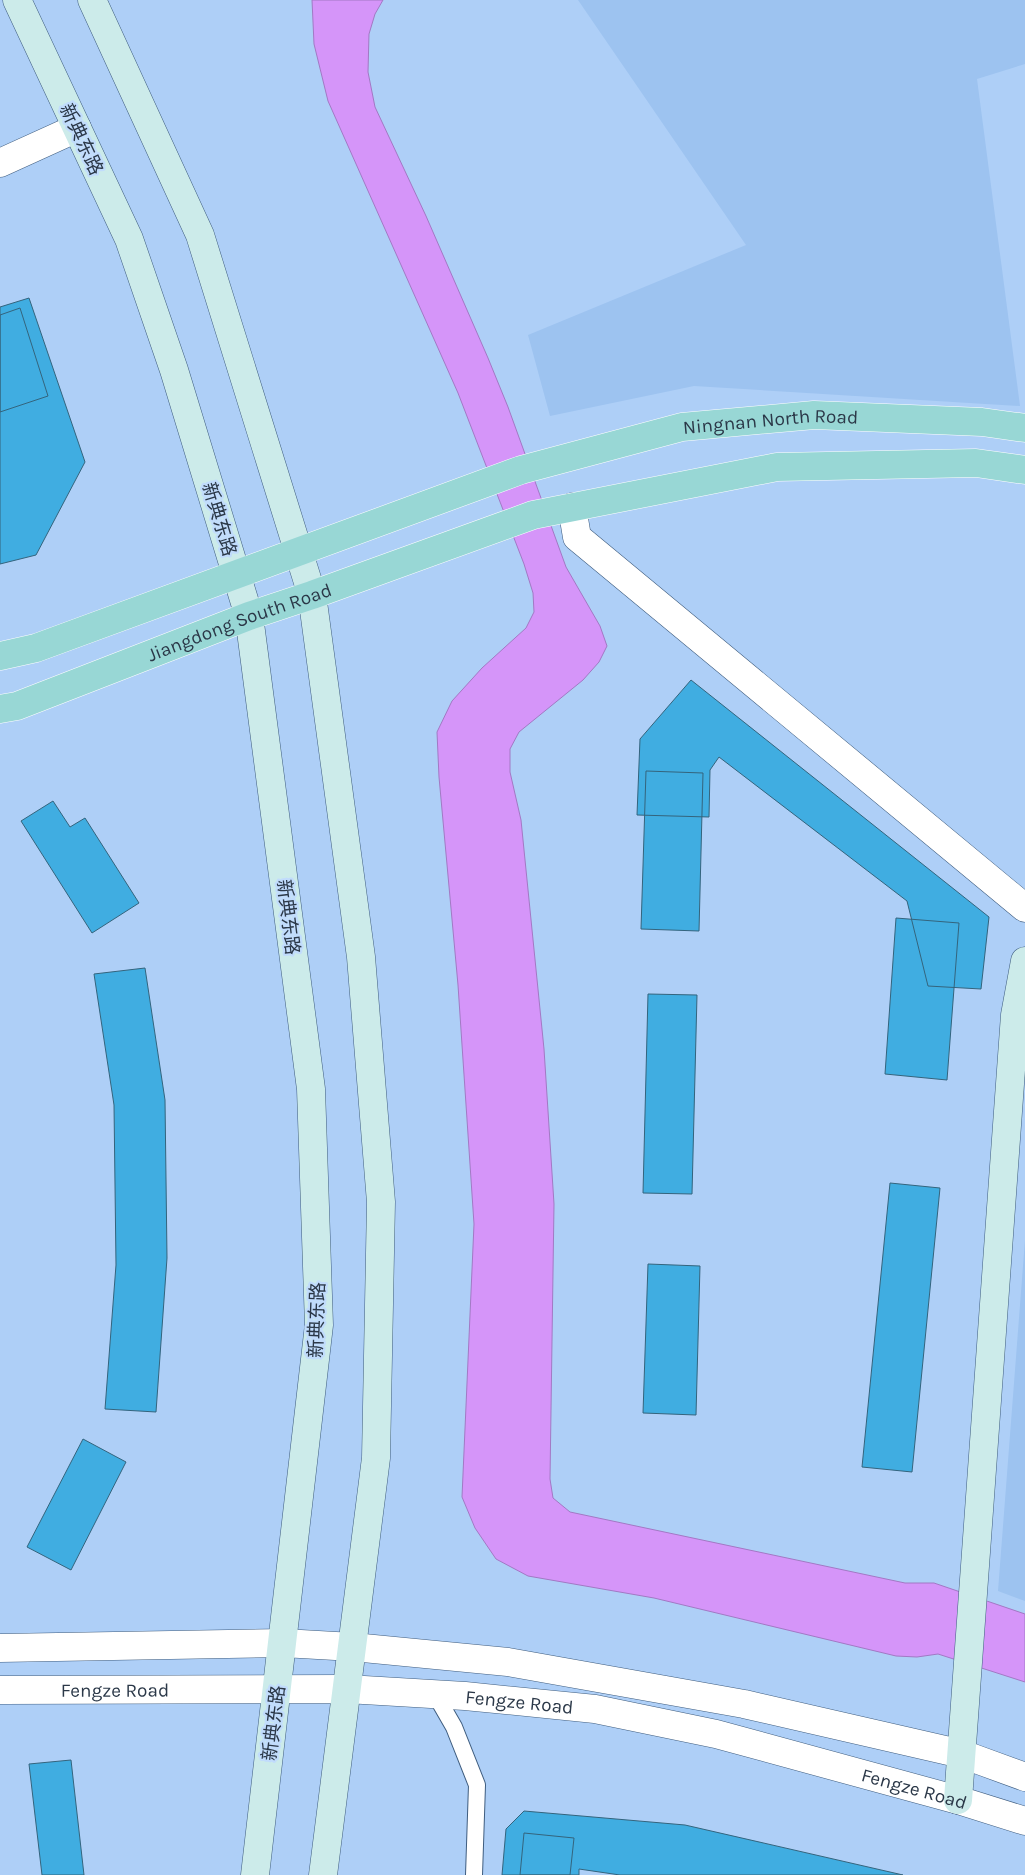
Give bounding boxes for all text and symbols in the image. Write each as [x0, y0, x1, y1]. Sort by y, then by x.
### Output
street label: 新典东路 [55, 100, 107, 179]
street label: Ningnan North Road [682, 405, 859, 439]
street label: 新典东路 [197, 480, 241, 559]
street label: Jiangdong South Road [144, 579, 335, 666]
street label: 新典东路 [272, 878, 304, 956]
street label: 新典东路 [305, 1282, 329, 1358]
street label: Fengze Road [61, 1680, 169, 1702]
street label: 新典东路 [258, 1684, 290, 1762]
street label: Fengze Road [464, 1686, 574, 1719]
street label: Fengze Road [859, 1764, 970, 1814]

